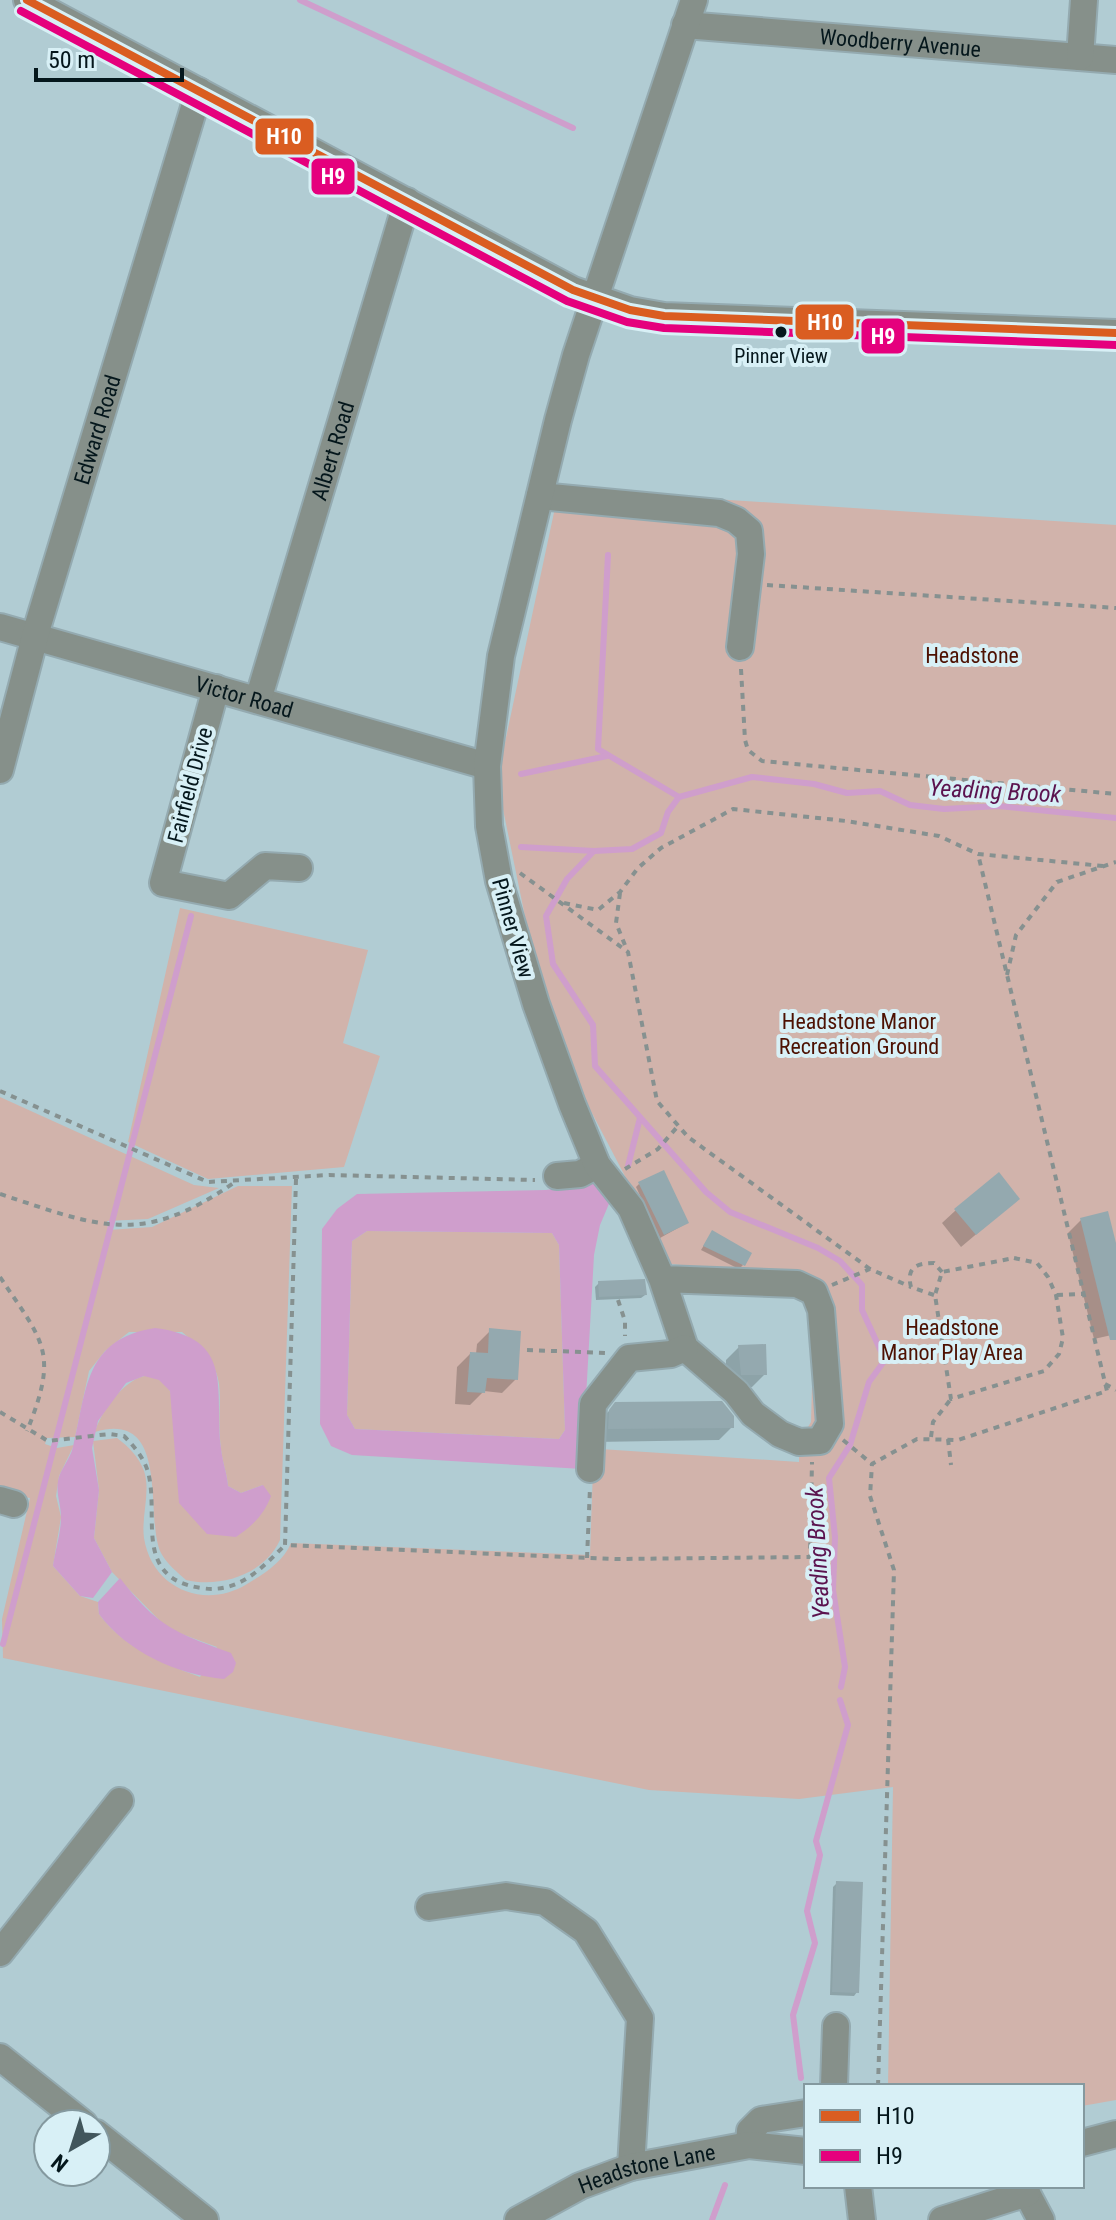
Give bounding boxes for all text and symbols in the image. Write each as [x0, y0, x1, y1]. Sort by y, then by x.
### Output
street label: Woodberry Avenue [819, 23, 982, 61]
scale bar [36, 32, 182, 82]
text: 50 m [48, 46, 95, 74]
line badge: H10 [254, 117, 315, 156]
text: H10 [266, 124, 302, 149]
line badge: H9 [310, 157, 356, 196]
text: H9 [321, 164, 345, 189]
line badge: H10 [794, 303, 855, 341]
text: H10 [807, 310, 843, 335]
line badge: H9 [860, 317, 906, 355]
marker: Pinner View [773, 324, 789, 340]
text: H9 [871, 324, 895, 349]
place label: Pinner View [734, 344, 828, 368]
street label: Edward Road [69, 372, 125, 487]
street label: Albert Road [306, 398, 359, 503]
park label: Headstone [925, 643, 1019, 668]
street label: Victor Road [192, 671, 296, 723]
street label: Fairfield Drive [163, 725, 217, 845]
water label: Yeading Brook [928, 774, 1062, 808]
street label: Pinner View [487, 875, 539, 981]
park label: Headstone Manor Recreation Ground [779, 1009, 939, 1059]
park label: Headstone Manor Play Area [881, 1315, 1023, 1365]
water label: Yeading Brook [801, 1486, 835, 1620]
legend [804, 2084, 1084, 2188]
text: H10 [876, 2102, 915, 2130]
north arrow [32, 2108, 112, 2188]
street label: Headstone Lane [575, 2139, 717, 2198]
text: H9 [876, 2142, 903, 2170]
text: N [47, 2149, 73, 2177]

